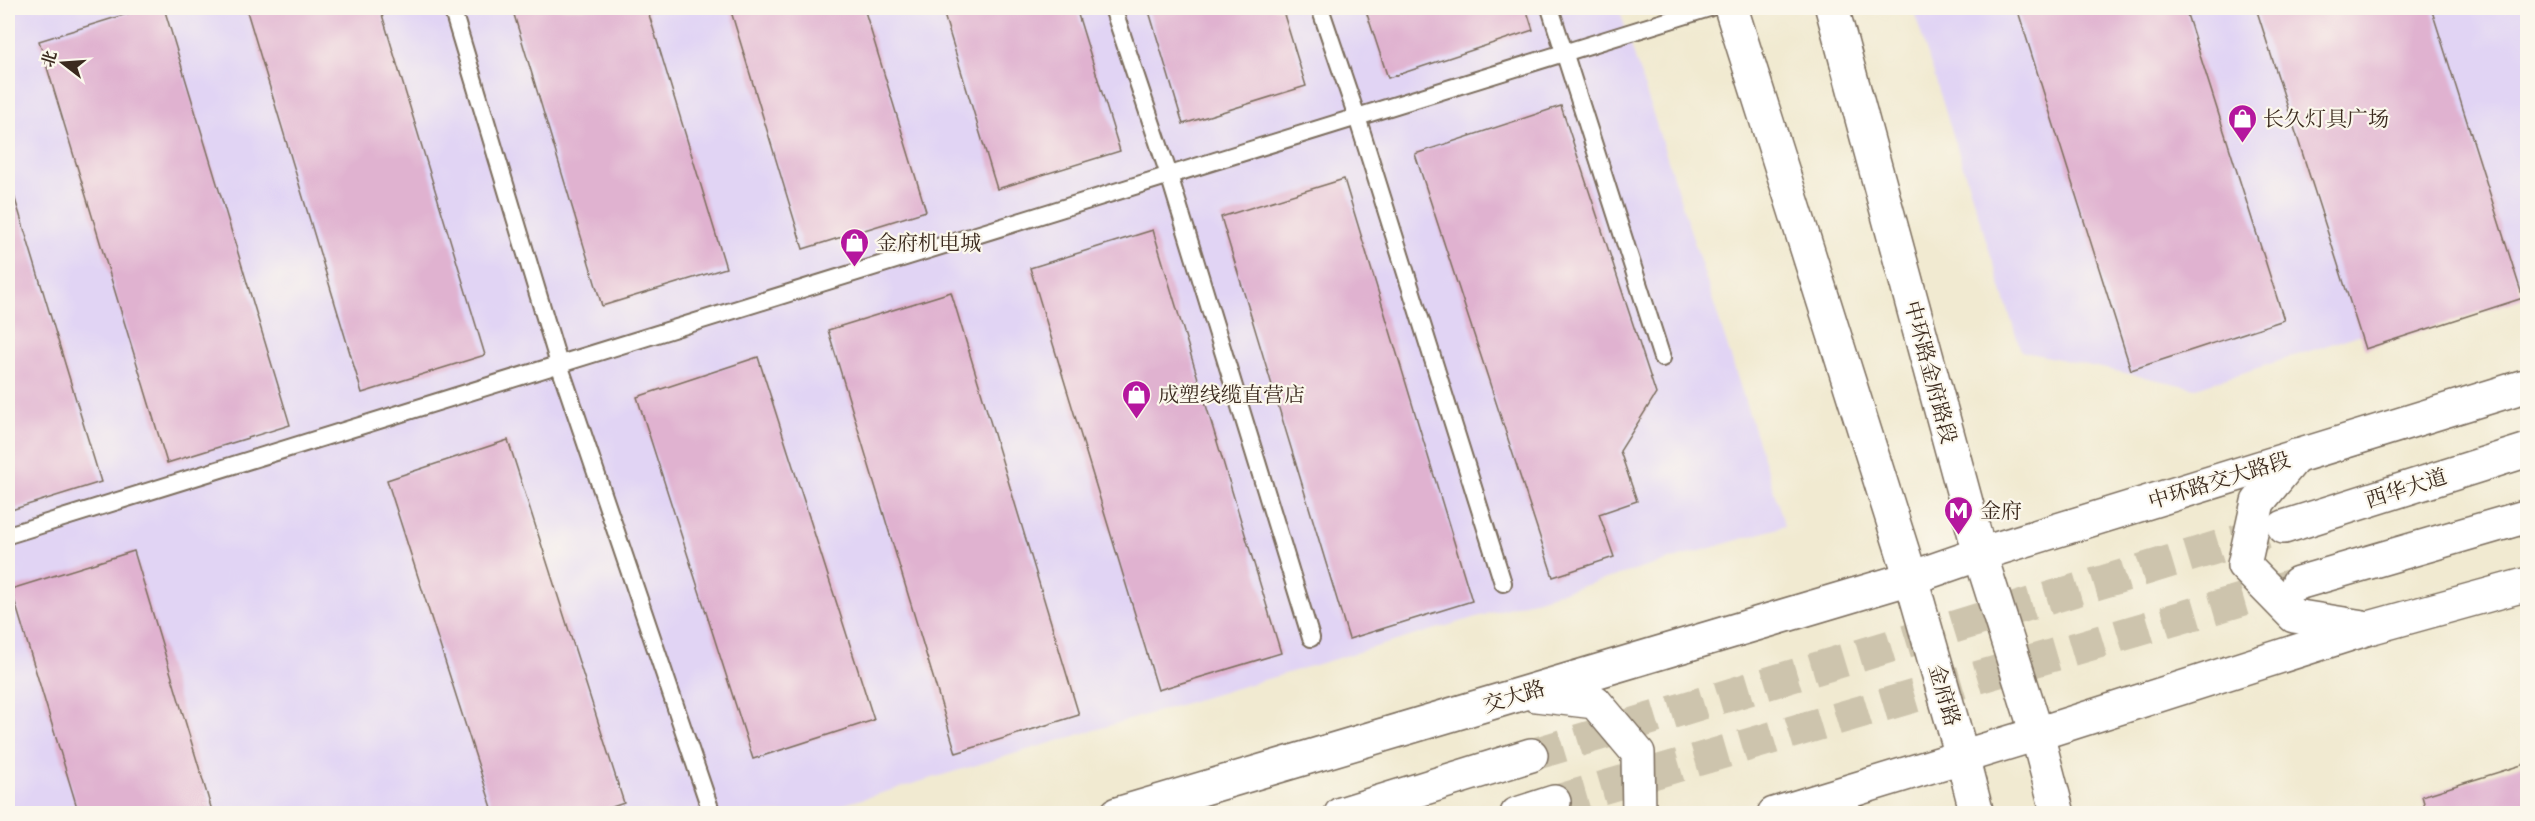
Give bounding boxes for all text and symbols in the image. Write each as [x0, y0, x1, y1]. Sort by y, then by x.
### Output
north arrow [33, 33, 93, 93]
text: 北 [35, 47, 62, 70]
shop icon: 长久灯具广场 [2226, 102, 2258, 144]
place label: 长久灯具广场 [2263, 103, 2389, 134]
shop icon: 金府机电城 [839, 226, 871, 268]
place label: 金府机电城 [876, 227, 981, 258]
street label: 中环路金府路段 [1897, 297, 1965, 447]
shop icon: 成塑线缆直营店 [1121, 378, 1153, 420]
place label: 成塑线缆直营店 [1158, 379, 1305, 410]
street label: 中环路交大路段 [2144, 444, 2294, 516]
street label: 西华大道 [2361, 460, 2451, 516]
metro station icon: 金府 [1943, 494, 1975, 536]
place label: 金府 [1980, 495, 2022, 526]
street label: 金府路 [1921, 660, 1969, 730]
street label: 交大路 [1479, 672, 1549, 720]

